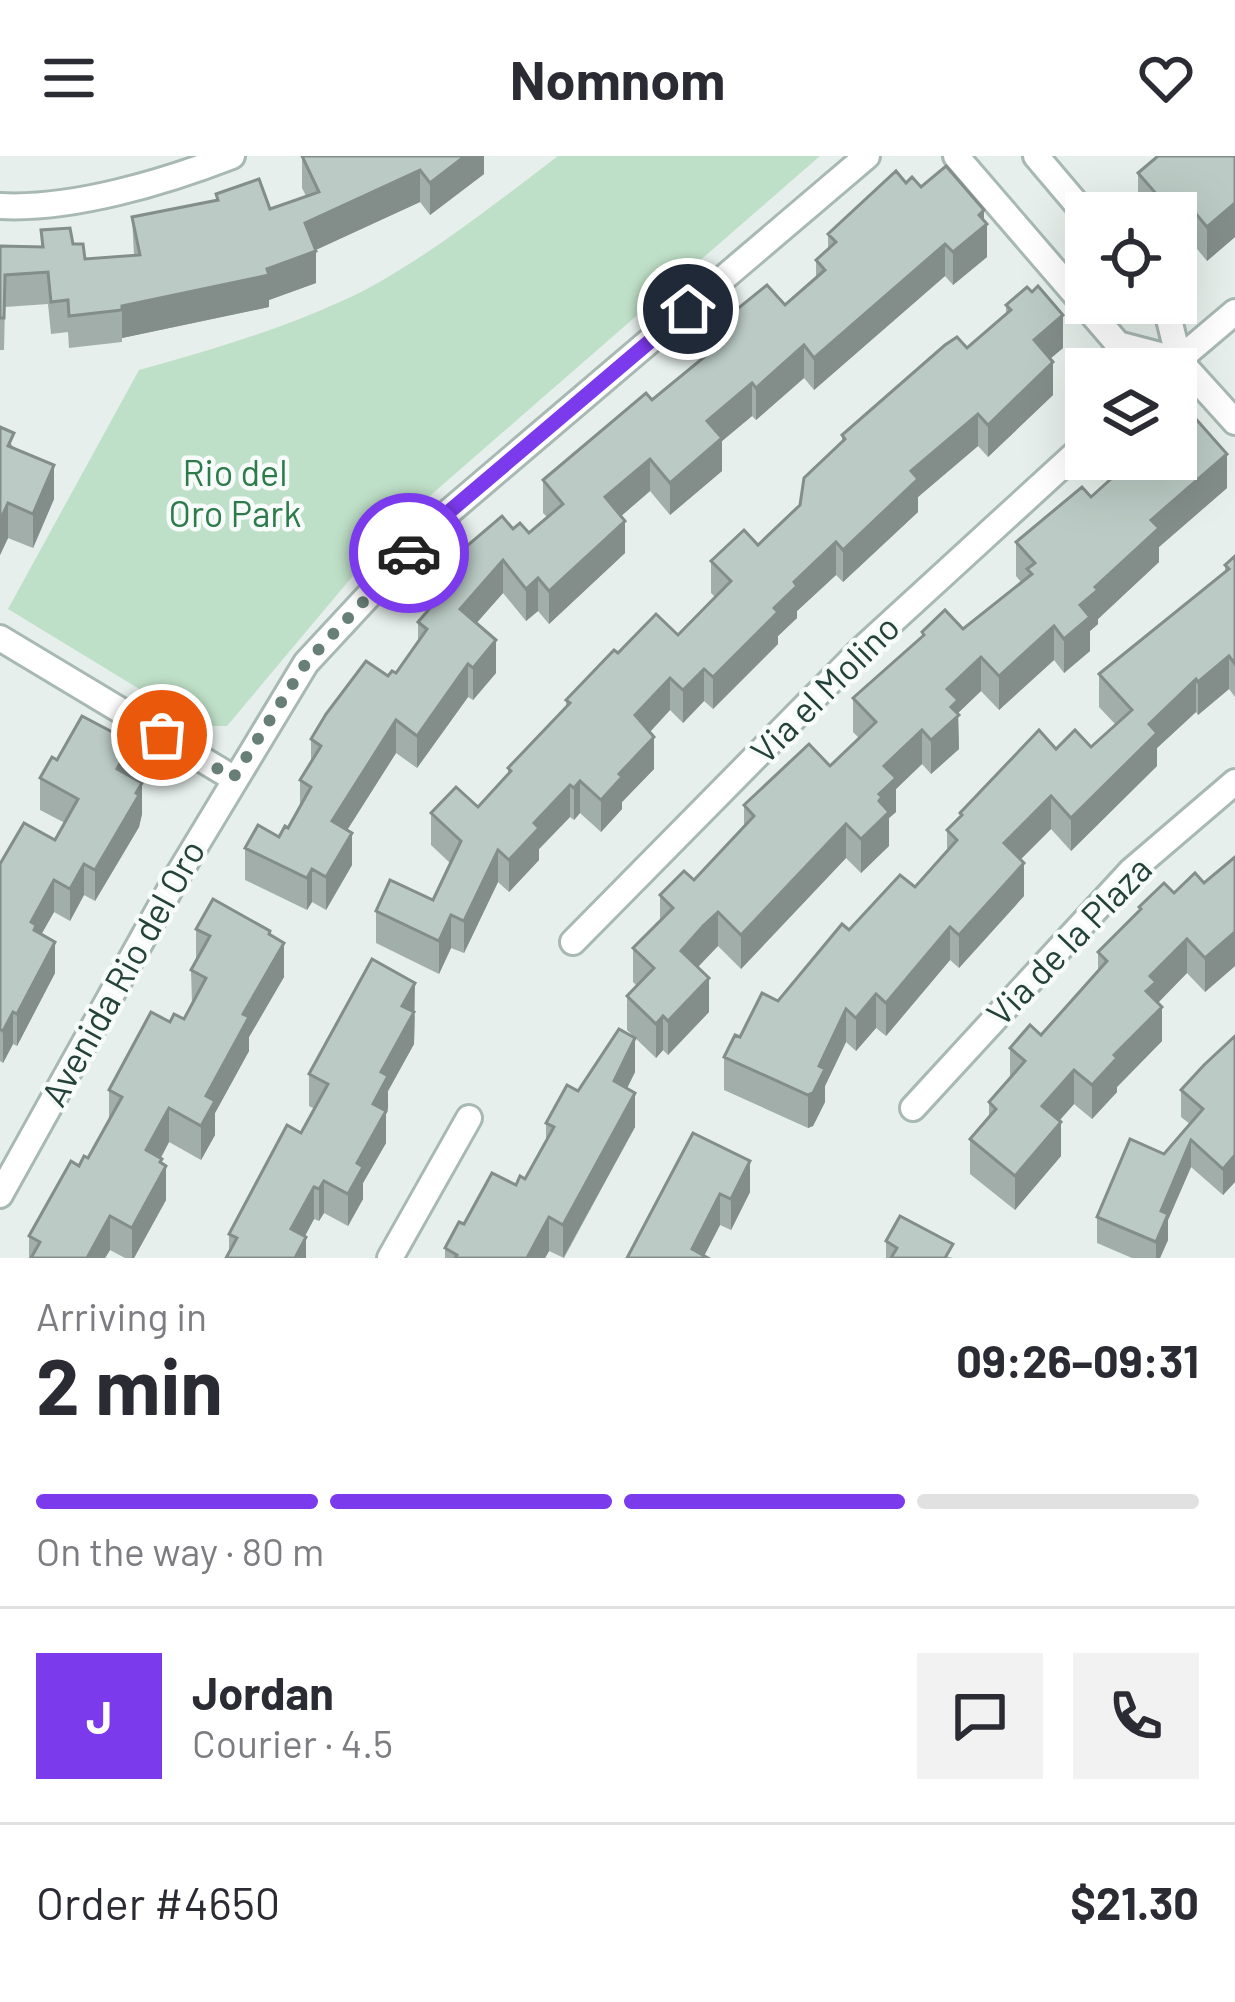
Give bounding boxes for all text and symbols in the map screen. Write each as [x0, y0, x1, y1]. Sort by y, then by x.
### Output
icon: menu [36, 45, 102, 111]
icon: heart [1133, 45, 1199, 111]
text: Nomnom [510, 46, 725, 111]
map controls [1065, 192, 1197, 480]
button: locate [1065, 192, 1197, 324]
pin [637, 258, 739, 360]
icon: home [655, 276, 721, 342]
button: layers [1065, 348, 1197, 480]
park label: Rio del Oro Park [169, 450, 301, 534]
courier [349, 493, 469, 613]
icon: car [376, 520, 442, 586]
street label: Via el Molino [741, 605, 907, 771]
pin [111, 684, 213, 786]
icon: bag [129, 702, 195, 768]
street label: Avenida Rio del Oro [31, 832, 213, 1113]
street label: Via de la Plaza [977, 847, 1159, 1033]
text: Arriving in [36, 1292, 207, 1339]
text: 09:26–09:31 [956, 1333, 1199, 1387]
text: 2 min [36, 1337, 223, 1431]
text: On the way · 80 m [36, 1527, 324, 1574]
button: chat [917, 1653, 1043, 1779]
button: phone [1073, 1653, 1199, 1779]
text: Jordan [192, 1665, 334, 1719]
text: J [86, 1689, 112, 1743]
text: Courier · 4.5 [192, 1719, 393, 1766]
text: Order #4650 [36, 1875, 280, 1929]
text: $21.30 [1070, 1875, 1199, 1929]

